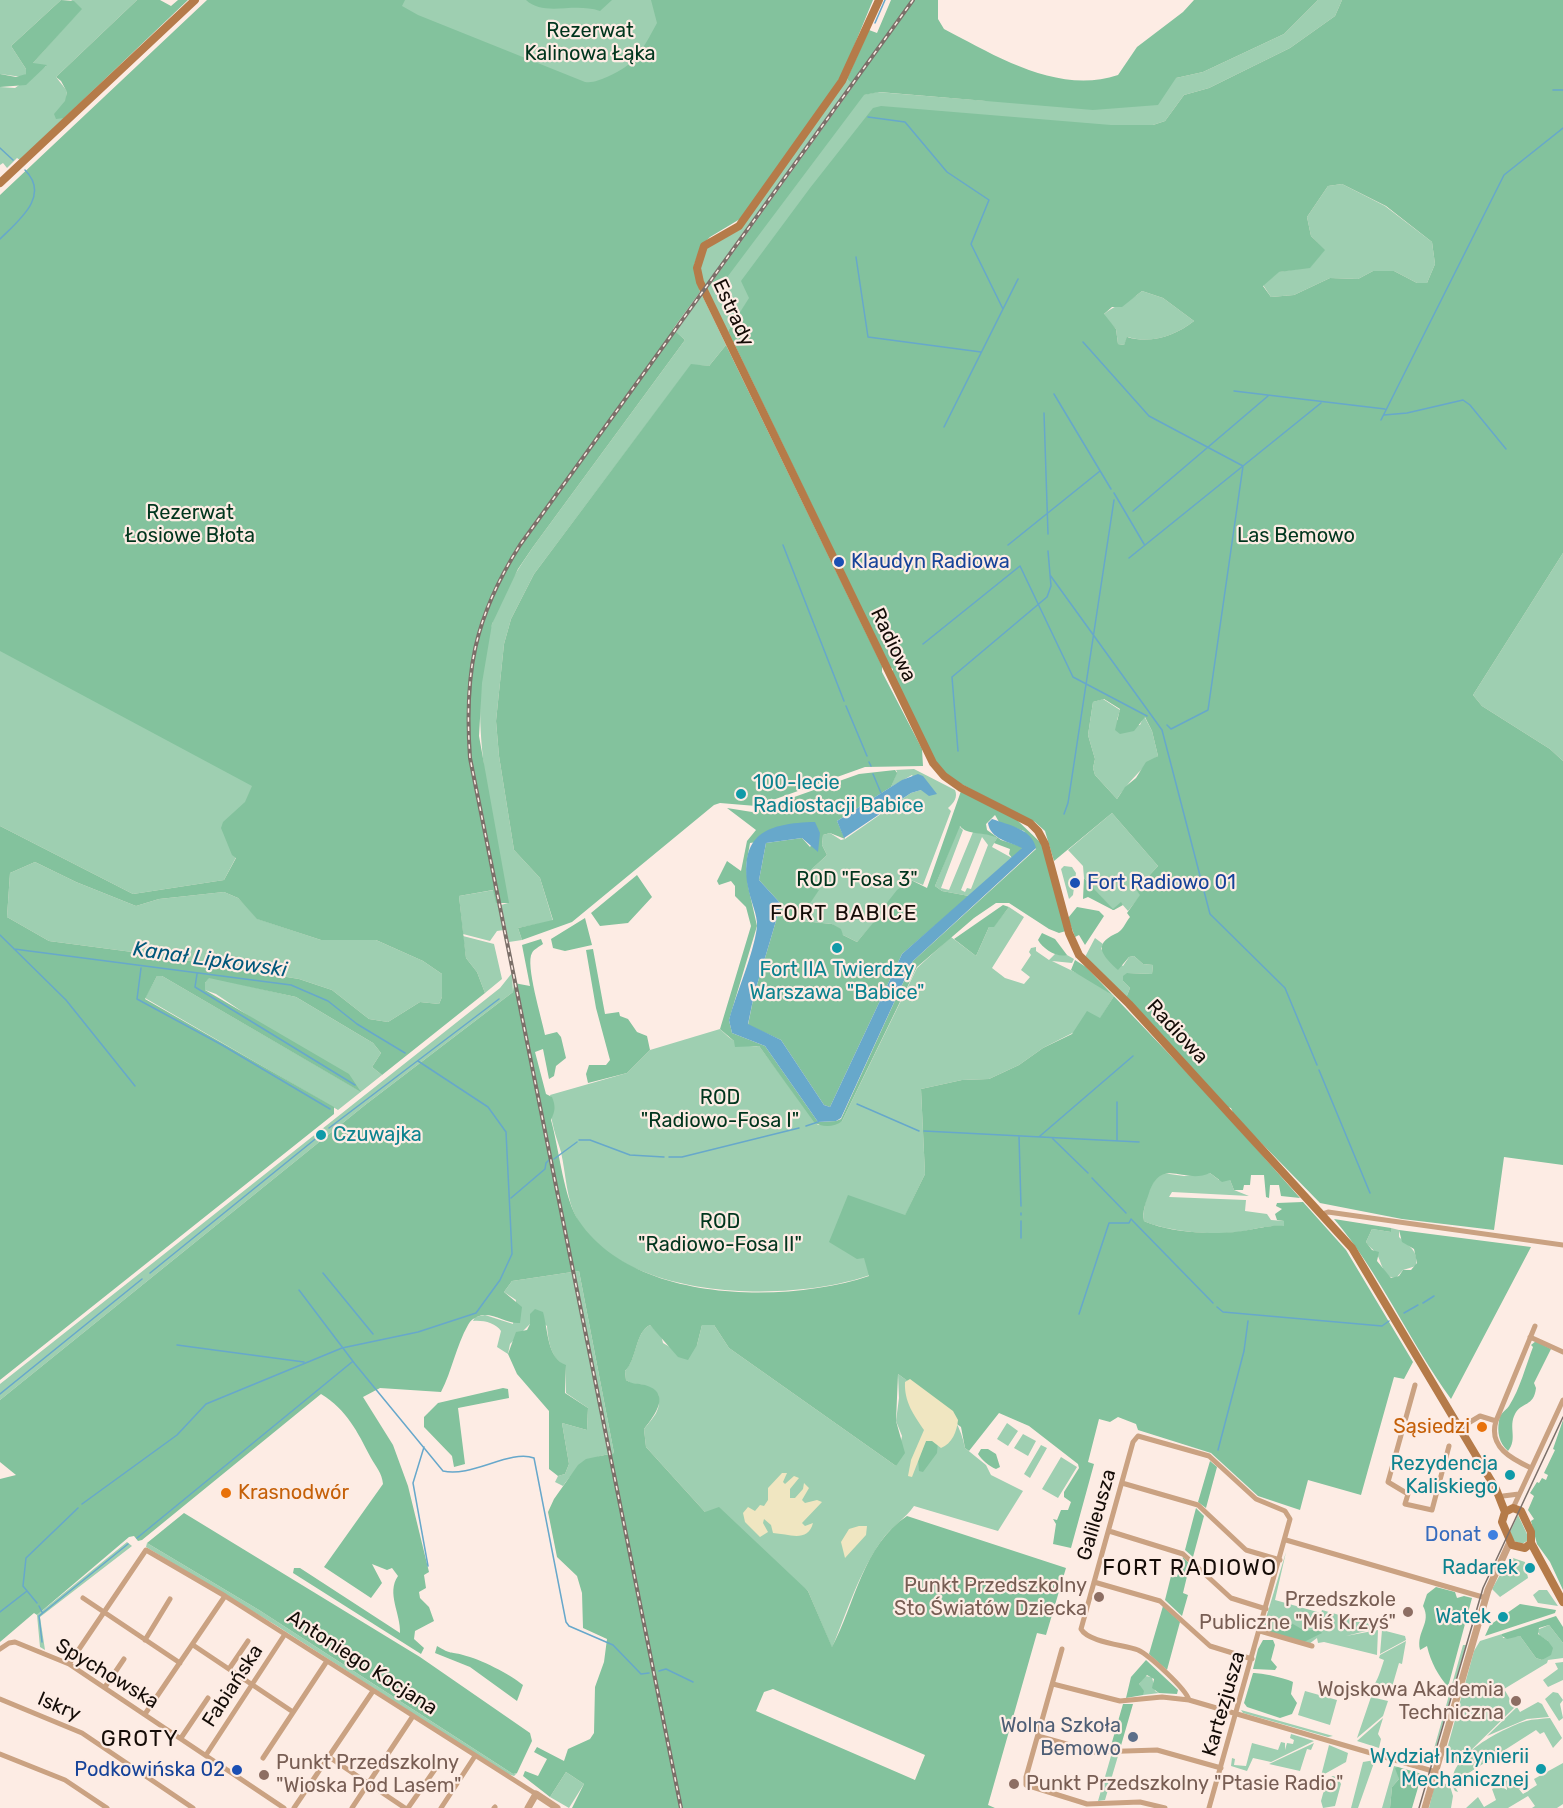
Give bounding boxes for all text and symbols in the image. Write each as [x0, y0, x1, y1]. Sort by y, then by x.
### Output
park label: Rezerwat Kalinowa Łąka [524, 19, 656, 66]
street label: Estrady [707, 276, 759, 350]
park label: Rezerwat Łosiowe Błota [125, 501, 255, 548]
park label: Las Bemowo [1237, 524, 1355, 548]
place label: Klaudyn Radiowa [851, 550, 1010, 574]
marker: Klaudyn Radiowa [832, 555, 846, 569]
street label: Radiowa [865, 604, 921, 686]
place label: 100-lecie Radiostacji Babice [753, 771, 924, 818]
marker: 100-lecie Radiostacji Babice [734, 787, 748, 801]
park label: ROD "Fosa 3" [796, 868, 918, 892]
place label: Fort Radiowo 01 [1087, 871, 1236, 895]
marker: Fort Radiowo 01 [1068, 876, 1082, 890]
district label: FORT BABICE [770, 901, 918, 927]
water label: Kanał Lipkowski [131, 937, 289, 983]
marker: Fort IIA Twierdzy Warszawa "Babice" [830, 941, 844, 955]
place label: Fort IIA Twierdzy Warszawa "Babice" [749, 958, 925, 1005]
street label: Radiowa [1141, 995, 1213, 1069]
park label: ROD "Radiowo-Fosa I" [641, 1086, 799, 1133]
place label: Czuwajka [333, 1123, 422, 1147]
marker: Czuwajka [314, 1128, 328, 1142]
park label: ROD "Radiowo-Fosa II" [638, 1210, 802, 1257]
place label: Sąsiedzi [1393, 1415, 1470, 1439]
marker: Sąsiedzi [1475, 1420, 1489, 1434]
place label: Rezydencja Kaliskiego [1391, 1452, 1498, 1499]
street label: Galileusza [1073, 1467, 1121, 1563]
marker: Rezydencja Kaliskiego [1503, 1468, 1517, 1482]
place label: Krasnodwór [238, 1481, 349, 1505]
marker: Krasnodwór [219, 1486, 233, 1500]
place label: Donat [1425, 1523, 1481, 1547]
marker: Donat [1486, 1528, 1500, 1542]
district label: FORT RADIOWO [1102, 1556, 1278, 1582]
place label: Radarek [1442, 1556, 1518, 1580]
marker: Radarek [1523, 1561, 1537, 1575]
place label: Punkt Przedszkolny Sto Światów Dziecka [894, 1574, 1087, 1621]
place label: Przedszkole Publiczne "Miś Krzyś" [1199, 1588, 1396, 1635]
marker: Punkt Przedszkolny Sto Światów Dziecka [1092, 1590, 1106, 1604]
street label: Antoniego Kocjana [282, 1605, 442, 1721]
marker: Przedszkole Publiczne "Miś Krzyś" [1401, 1605, 1415, 1619]
place label: Watek [1435, 1605, 1491, 1629]
marker: Watek [1496, 1610, 1510, 1624]
street label: Spychowska [51, 1634, 163, 1714]
street label: Fabiańska [198, 1640, 268, 1732]
street label: Kartezjusza [1198, 1649, 1250, 1759]
place label: Wojskowa Akademia Techniczna [1318, 1678, 1504, 1725]
street label: Iskry [34, 1687, 84, 1727]
marker: Wojskowa Akademia Techniczna [1509, 1694, 1523, 1708]
place label: Wolna Szkoła Bemowo [1001, 1714, 1121, 1761]
district label: GROTY [101, 1727, 179, 1753]
marker: Wolna Szkoła Bemowo [1126, 1730, 1140, 1744]
place label: Wydział Inżynierii Mechanicznej [1370, 1745, 1529, 1792]
place label: Punkt Przedszkolny "Wioska Pod Lasem" [276, 1751, 461, 1798]
place label: Podkowińska 02 [74, 1758, 225, 1782]
marker: Wydział Inżynierii Mechanicznej [1534, 1762, 1548, 1776]
marker: Podkowińska 02 [230, 1763, 244, 1777]
marker: Punkt Przedszkolny "Wioska Pod Lasem" [257, 1768, 271, 1782]
place label: Punkt Przedszkolny "Ptasie Radio" [1026, 1772, 1343, 1796]
marker: Punkt Przedszkolny "Ptasie Radio" [1007, 1777, 1021, 1791]

